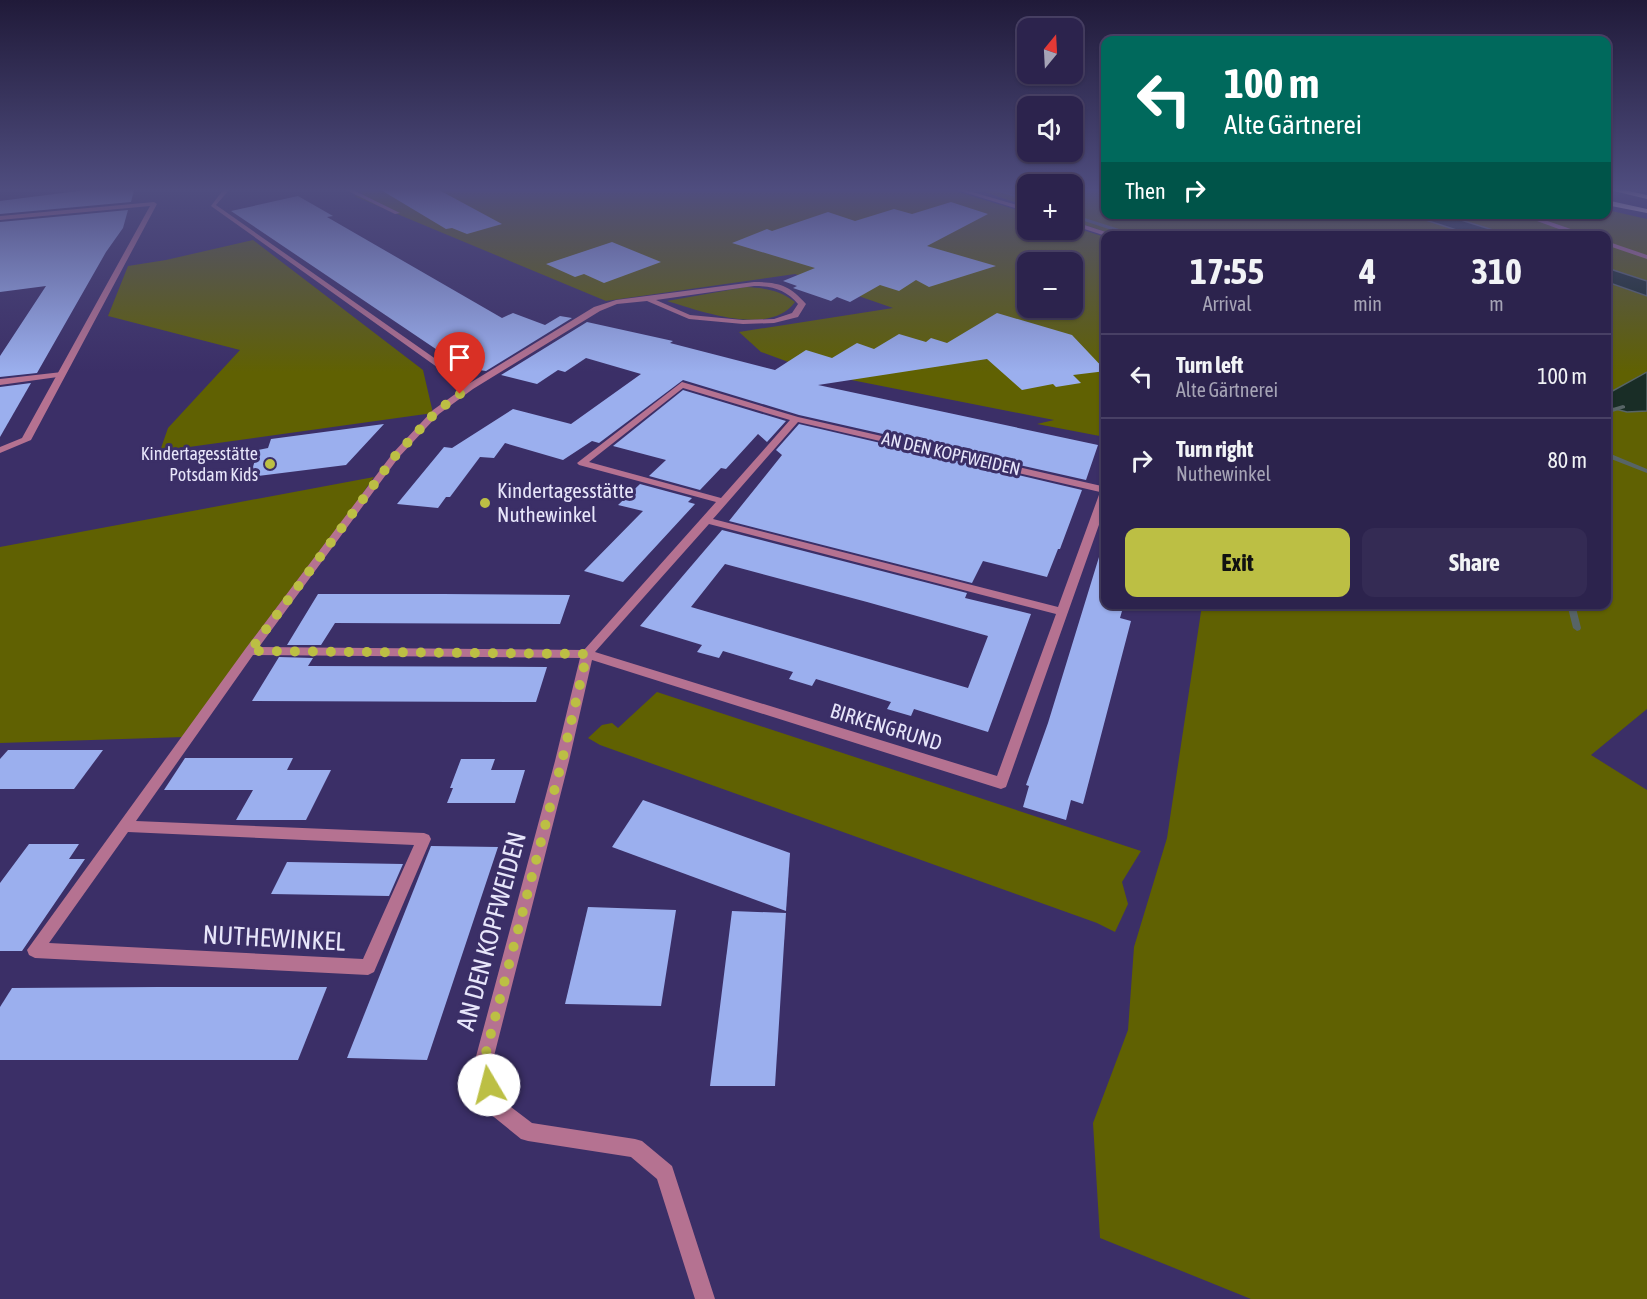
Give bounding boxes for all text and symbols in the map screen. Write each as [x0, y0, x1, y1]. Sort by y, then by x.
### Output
north arrow [1017, 18, 1083, 84]
map controls [1017, 18, 1083, 318]
text: 100 m [1224, 59, 1319, 107]
icon: left [1125, 60, 1203, 138]
button: sound [1017, 96, 1083, 162]
text: Alte Gärtnerei [1224, 109, 1362, 140]
button: + [1017, 174, 1083, 240]
icon: right [1178, 174, 1211, 207]
text: Then [1125, 178, 1166, 204]
text: 17:55 [1190, 250, 1264, 292]
text: 4 [1359, 250, 1376, 292]
text: 310 [1471, 250, 1522, 292]
button: − [1017, 252, 1083, 318]
text: Arrival [1203, 292, 1252, 315]
text: min [1353, 292, 1382, 315]
text: m [1489, 292, 1504, 315]
pin [434, 332, 485, 394]
icon: arrive [443, 341, 476, 374]
text: Turn left [1176, 352, 1243, 378]
icon: left [1125, 360, 1158, 393]
text: 100 m [1537, 363, 1587, 389]
text: Alte Gärtnerei [1176, 378, 1278, 401]
street label: AN DEN KOPFWEIDEN [880, 427, 1022, 480]
text: Turn right [1176, 436, 1253, 462]
place label: Kindertagesstätte Potsdam Kids [141, 443, 258, 485]
icon: right [1125, 444, 1158, 477]
text: 80 m [1547, 447, 1587, 473]
marker: Kindertagesstätte Potsdam Kids [263, 457, 277, 471]
text: Nuthewinkel [1176, 462, 1271, 485]
place label: Kindertagesstätte Nuthewinkel [497, 478, 634, 526]
marker: Kindertagesstätte Nuthewinkel [478, 496, 492, 510]
button: Exit [1125, 528, 1350, 597]
button: Share [1362, 528, 1587, 597]
street label: BIRKENGRUND [828, 698, 945, 754]
street label: AN DEN KOPFWEIDEN [450, 829, 532, 1033]
street label: NUTHEWINKEL [202, 919, 346, 957]
position arrow [457, 1053, 521, 1117]

